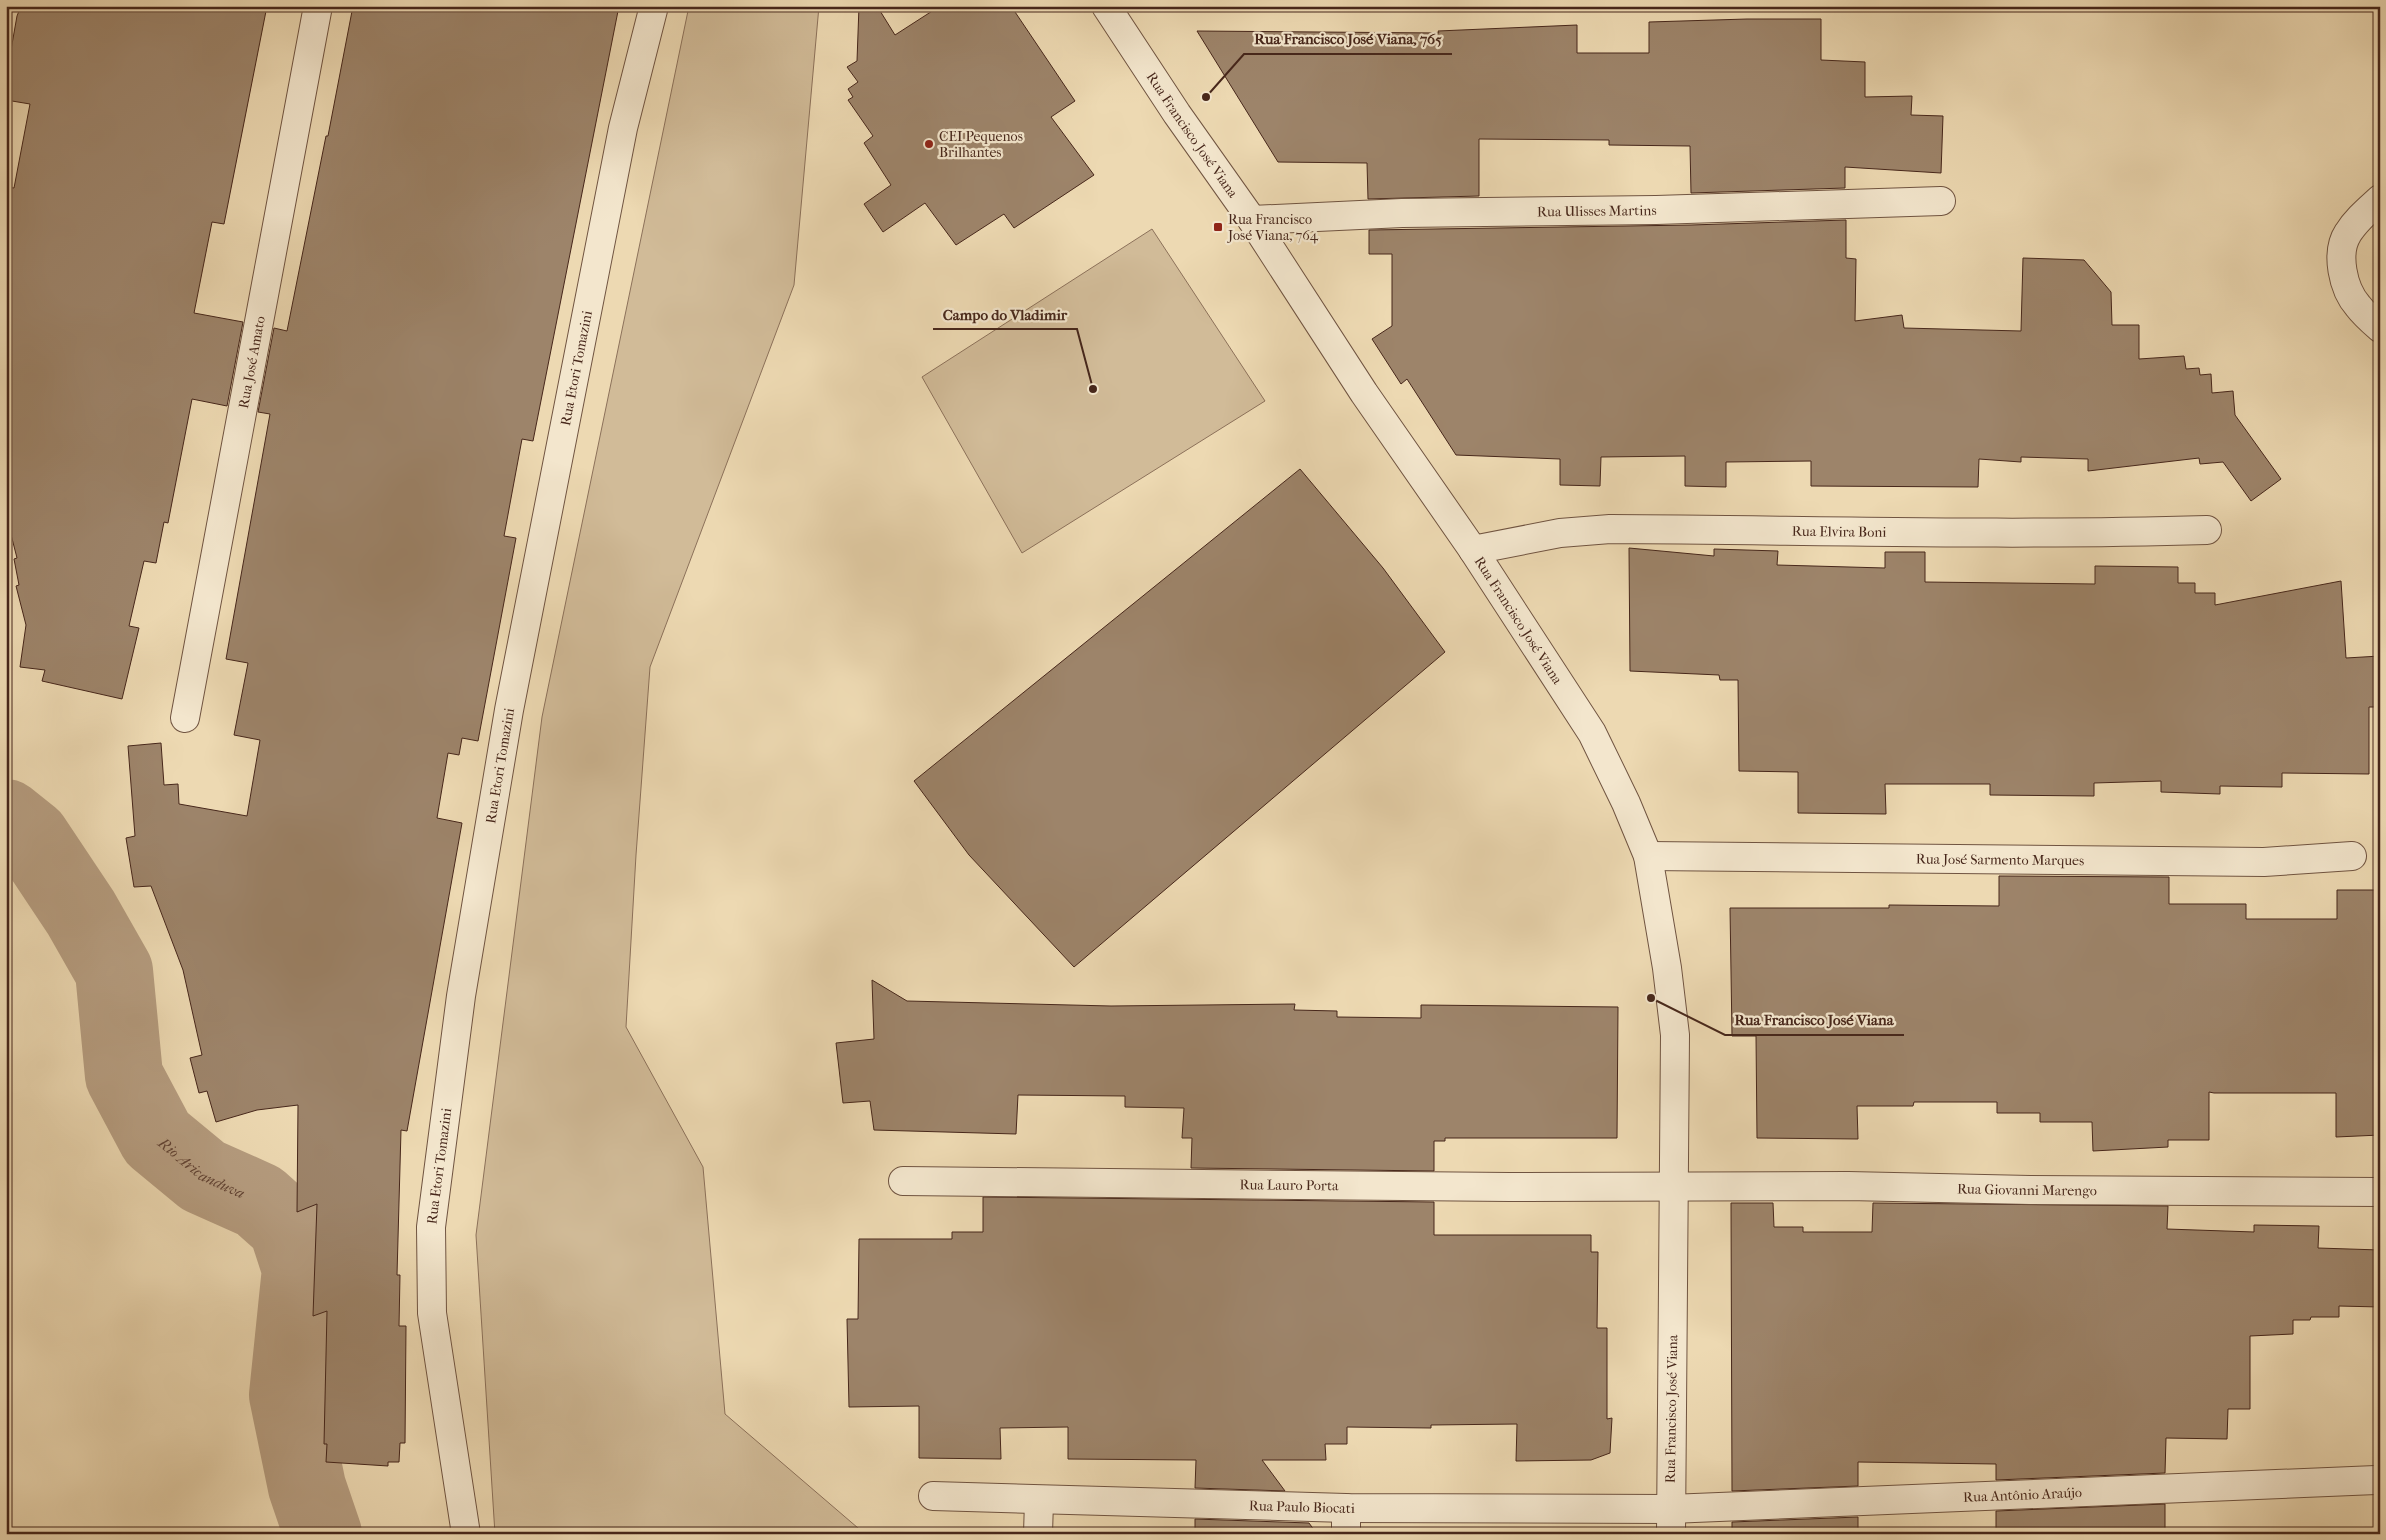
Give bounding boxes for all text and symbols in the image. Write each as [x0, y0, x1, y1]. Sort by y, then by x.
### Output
callout: Rua Francisco José Viana, 765 [1244, 24, 1452, 54]
text: Rua Francisco José Viana, 765 [1254, 30, 1442, 48]
street label: Rua Francisco José Viana [1143, 69, 1242, 201]
place label: CEI Pequenos Brilhantes [939, 128, 1023, 161]
marker: CEI Pequenos Brilhantes [923, 138, 935, 150]
street label: Rua Ulisses Martins [1537, 202, 1657, 220]
place label: Rua Francisco José Viana, 764 [1227, 211, 1319, 244]
marker: Rua Francisco José Viana, 764 [1212, 221, 1224, 233]
callout: Campo do Vladimir [933, 299, 1077, 329]
text: Campo do Vladimir [943, 306, 1068, 324]
street label: Rua Etori Tomazini [557, 309, 596, 427]
street label: Rua José Amato [235, 315, 269, 410]
street label: Rua Elvira Boni [1792, 523, 1887, 541]
street label: Rua Francisco José Viana [1471, 553, 1566, 688]
street label: Rua Etori Tomazini [482, 707, 518, 825]
street label: Rua José Sarmento Marques [1916, 851, 2084, 869]
callout: Rua Francisco José Viana [1725, 1005, 1904, 1035]
text: Rua Francisco José Viana [1734, 1011, 1895, 1029]
street label: Rua Etori Tomazini [423, 1107, 455, 1225]
water label: Rio Aricanduva [154, 1133, 247, 1202]
street label: Rua Lauro Porta [1239, 1176, 1339, 1194]
street label: Rua Giovanni Marengo [1957, 1180, 2097, 1199]
street label: Rua Francisco José Viana [1662, 1334, 1681, 1483]
street label: Rua Antônio Araújo [1963, 1484, 2082, 1506]
street label: Rua Paulo Biocati [1249, 1497, 1355, 1517]

